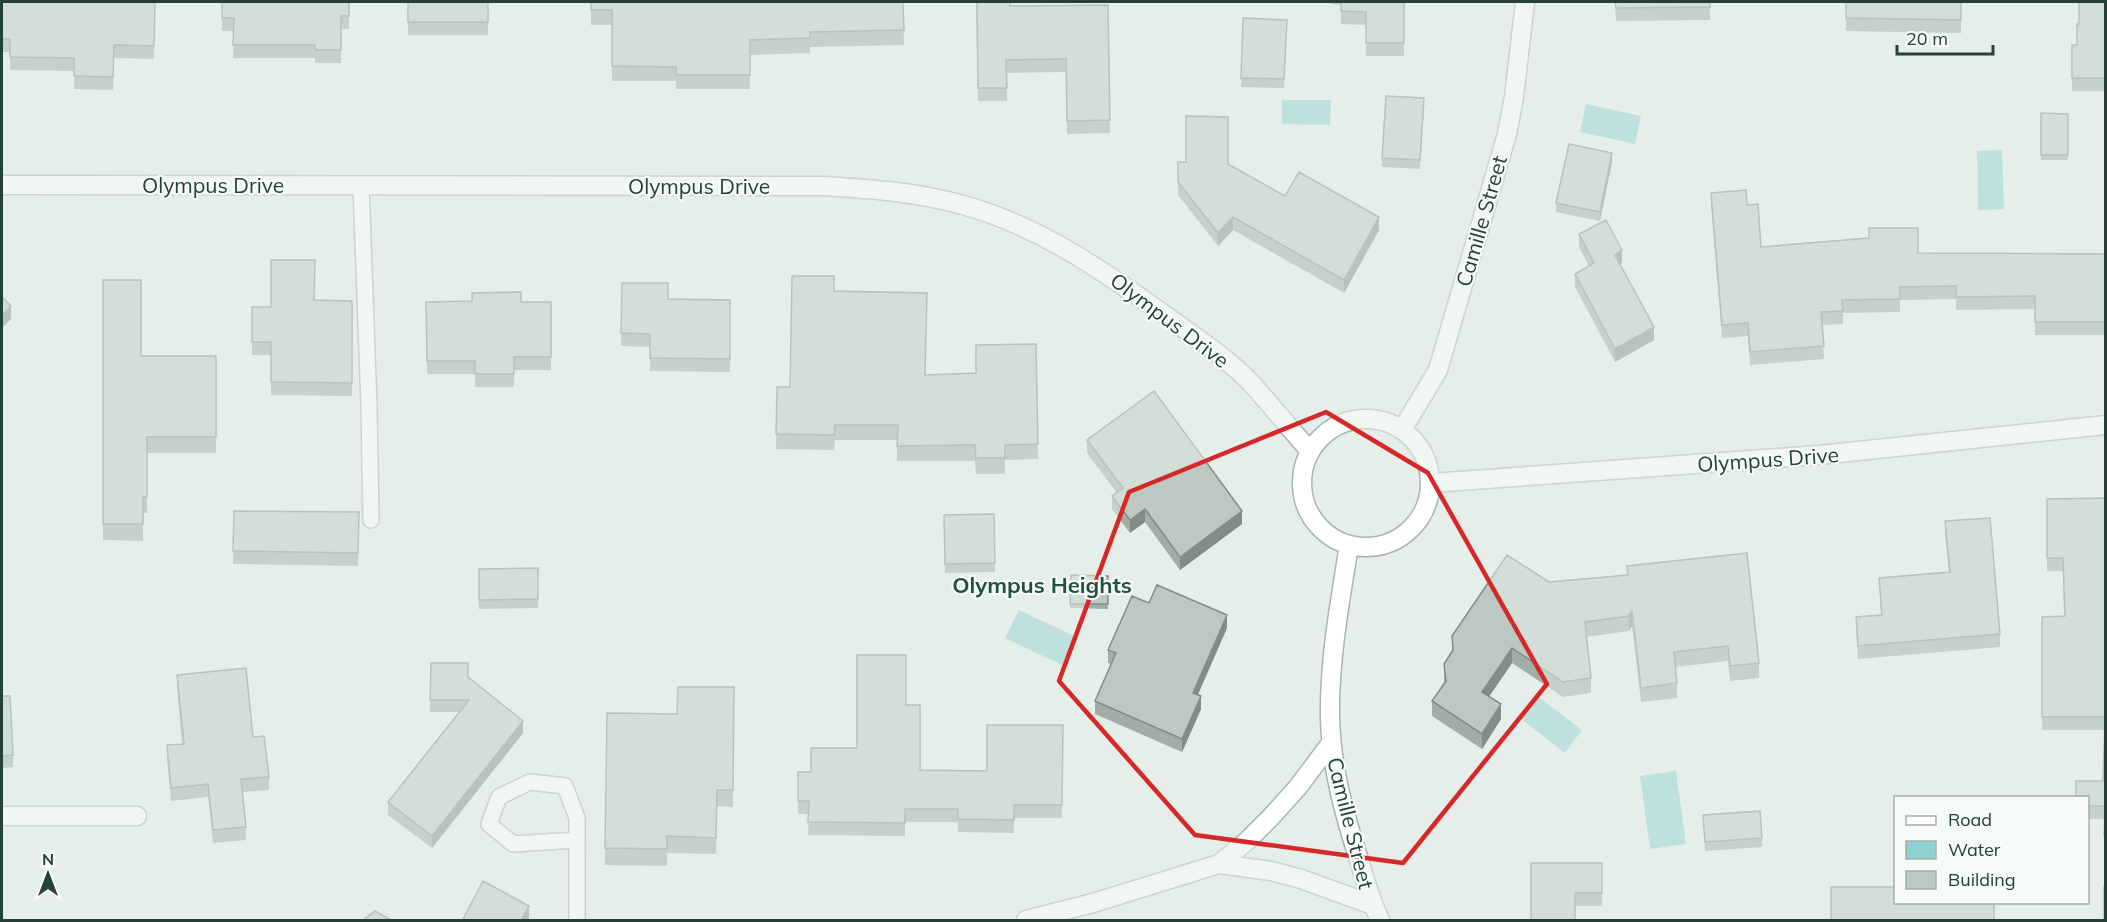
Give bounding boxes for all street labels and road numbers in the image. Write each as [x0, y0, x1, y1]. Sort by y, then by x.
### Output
street label: Camille Street [1450, 153, 1512, 289]
street label: Olympus Drive [142, 172, 284, 198]
street label: Olympus Drive [628, 173, 770, 199]
street label: Olympus Drive [1105, 267, 1235, 373]
street label: Olympus Drive [1696, 441, 1840, 477]
street label: Camille Street [1322, 754, 1380, 892]

